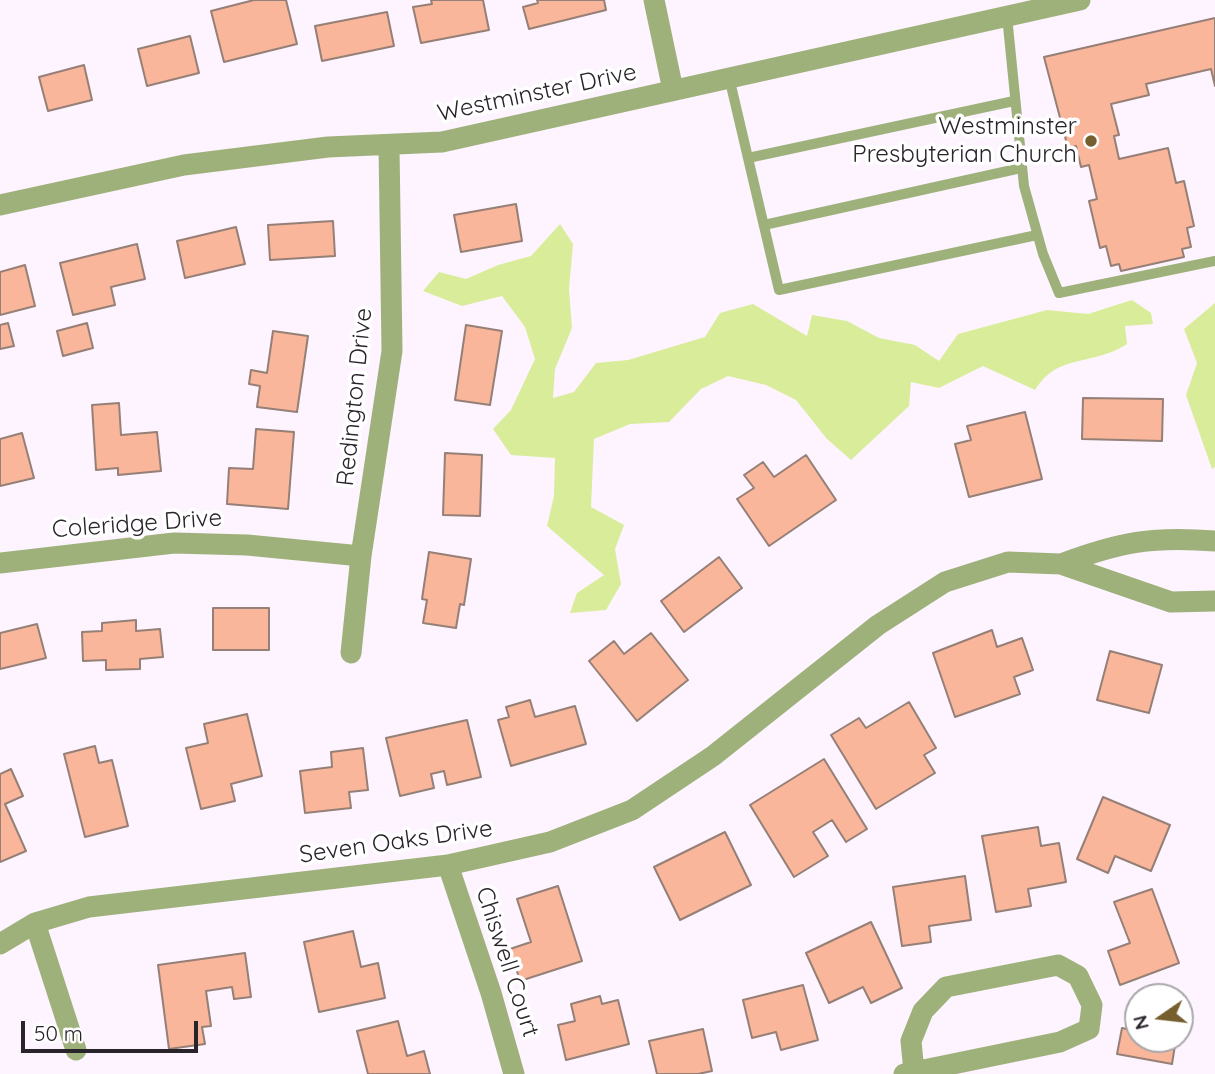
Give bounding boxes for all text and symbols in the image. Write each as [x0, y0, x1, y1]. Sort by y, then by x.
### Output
street label: Westminster Drive [435, 58, 639, 128]
place label: Westminster Presbyterian Church [852, 113, 1077, 169]
marker: Westminster Presbyterian Church [1083, 133, 1099, 149]
street label: Redington Drive [331, 307, 379, 487]
street label: Coleridge Drive [51, 504, 223, 544]
street label: Seven Oaks Drive [298, 814, 494, 870]
street label: Chiswell Court [469, 883, 545, 1041]
north arrow [1124, 983, 1194, 1053]
scale bar [24, 1007, 201, 1052]
text: N [1127, 1013, 1154, 1032]
text: 50 m [34, 1020, 83, 1046]

